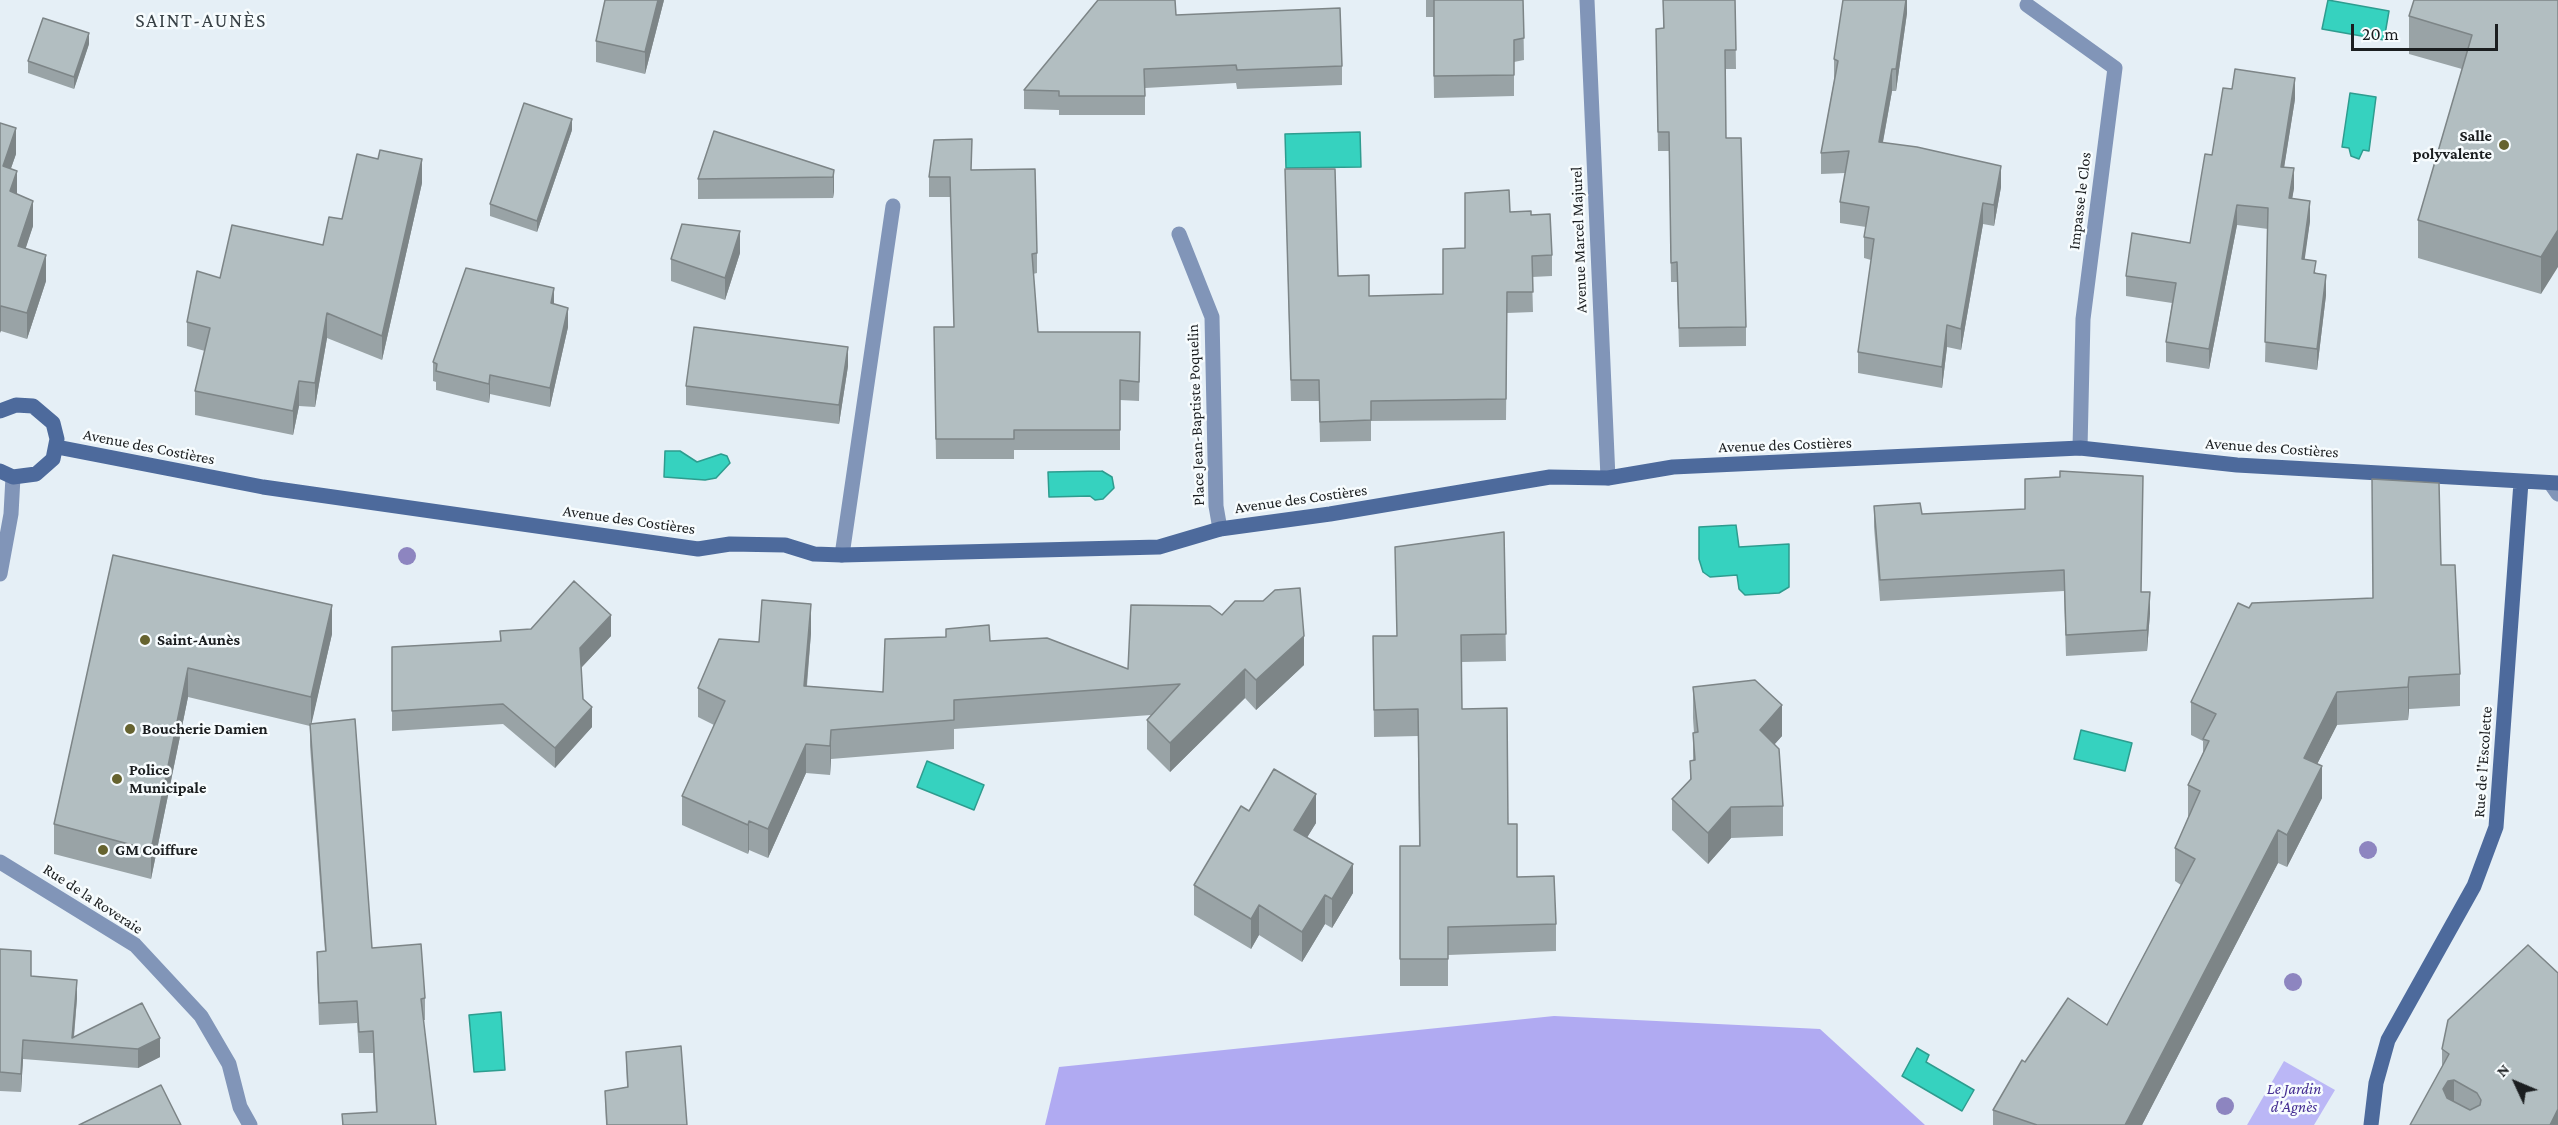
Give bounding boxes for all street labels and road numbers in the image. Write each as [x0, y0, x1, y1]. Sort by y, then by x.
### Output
street label: Impasse le Clos [2064, 151, 2096, 251]
street label: Avenue Marcel Majurel [1567, 166, 1591, 314]
street label: Place Jean-Baptiste Poquelin [1183, 324, 1209, 506]
street label: Avenue des Costières [82, 425, 216, 469]
street label: Avenue des Costières [1718, 433, 1852, 457]
street label: Avenue des Costières [2205, 434, 2339, 462]
street label: Avenue des Costières [1234, 480, 1368, 518]
street label: Avenue des Costières [562, 501, 696, 539]
street label: Rue de l'Escolette [2470, 706, 2496, 818]
street label: Rue de la Roveraie [40, 860, 146, 938]

